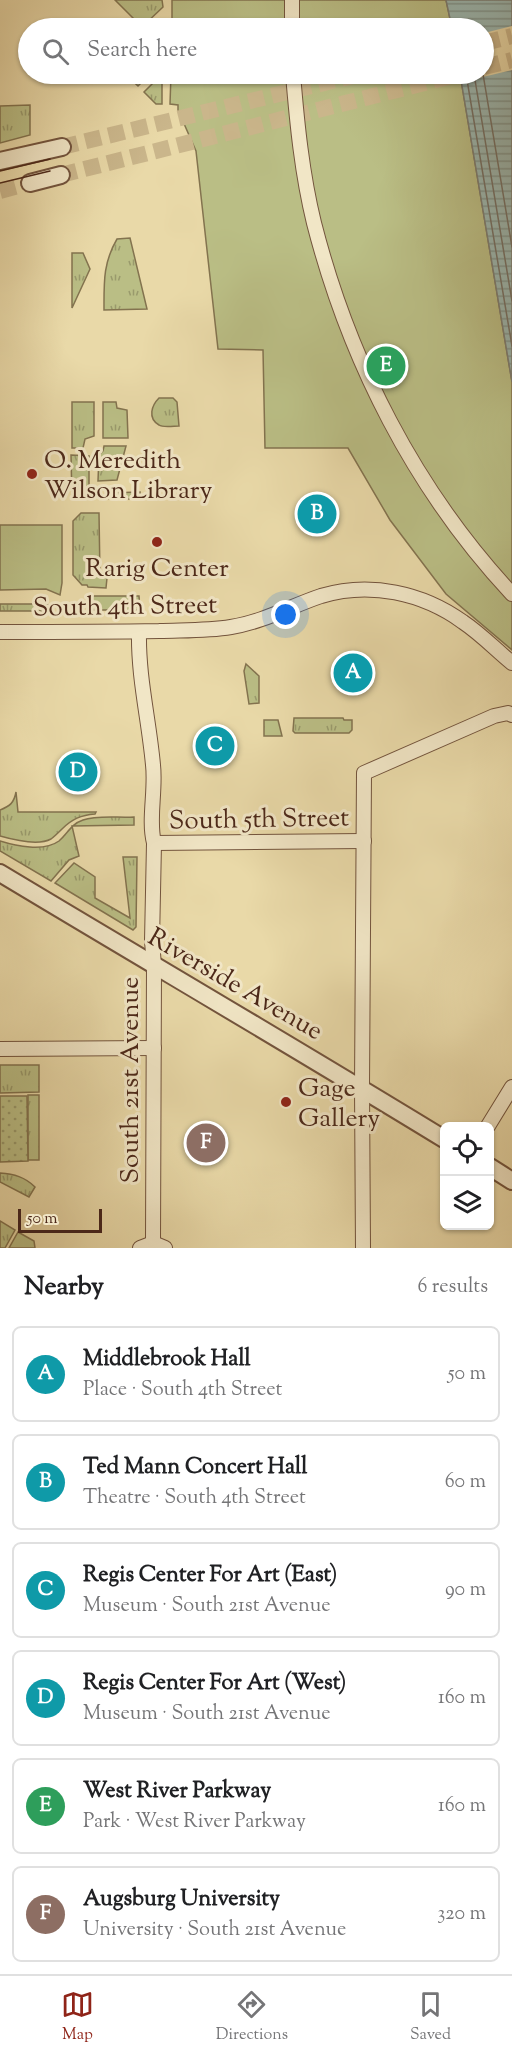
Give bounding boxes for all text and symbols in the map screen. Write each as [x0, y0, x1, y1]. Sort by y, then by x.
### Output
search box [18, 18, 494, 84]
icon: search [39, 35, 72, 68]
text: Search here [87, 35, 197, 67]
pin: E [366, 344, 406, 388]
place label: O. Meredith Wilson Library [44, 443, 212, 510]
marker: O. Meredith Wilson Library [25, 467, 39, 481]
pin: B [298, 492, 336, 536]
marker: Rarig Center [150, 535, 164, 549]
place label: Rarig Center [85, 551, 229, 588]
street label: South 4th Street [33, 587, 217, 628]
your location [271, 600, 300, 629]
pin: A [334, 650, 372, 696]
pin: C [196, 724, 234, 768]
pin: D [58, 750, 98, 794]
street label: South 5th Street [169, 800, 350, 841]
street label: Riverside Avenue [140, 920, 329, 1050]
street label: South 21st Avenue [113, 977, 150, 1183]
place label: Gage Gallery [298, 1071, 380, 1138]
marker: Gage Gallery [279, 1095, 293, 1109]
pin: F [186, 1120, 226, 1166]
map controls [440, 1122, 494, 1230]
button: locate [440, 1122, 494, 1176]
button: layers [440, 1176, 494, 1230]
scale bar [18, 1206, 102, 1234]
text: 50 m [27, 1208, 58, 1231]
text: Nearby [24, 1269, 104, 1306]
text: 6 results [418, 1273, 488, 1302]
text: Middlebrook Hall [83, 1344, 251, 1376]
text: A [37, 1360, 54, 1389]
text: 50 m [448, 1360, 486, 1389]
text: Place · South 4th Street [83, 1376, 282, 1405]
text: Ted Mann Concert Hall [83, 1452, 307, 1484]
text: B [39, 1468, 52, 1497]
text: 60 m [445, 1468, 486, 1497]
text: Theatre · South 4th Street [83, 1484, 306, 1513]
text: Regis Center For Art (East) [83, 1560, 337, 1592]
text: C [37, 1576, 54, 1605]
text: 90 m [445, 1576, 486, 1605]
text: Museum · South 21st Avenue [83, 1592, 331, 1621]
text: Regis Center For Art (West) [83, 1668, 346, 1700]
text: D [38, 1684, 53, 1713]
text: 160 m [438, 1684, 486, 1713]
text: Museum · South 21st Avenue [83, 1700, 331, 1729]
text: West River Parkway [83, 1776, 271, 1808]
text: E [39, 1792, 52, 1821]
text: 160 m [438, 1792, 486, 1821]
text: Park · West River Parkway [83, 1808, 306, 1837]
text: Augsburg University [83, 1884, 280, 1916]
text: F [40, 1900, 51, 1929]
text: 320 m [437, 1900, 486, 1929]
text: University · South 21st Avenue [83, 1916, 346, 1945]
tab: Map [61, 1988, 94, 2047]
tab: Directions [216, 1988, 288, 2047]
tab: Saved [410, 1988, 451, 2047]

